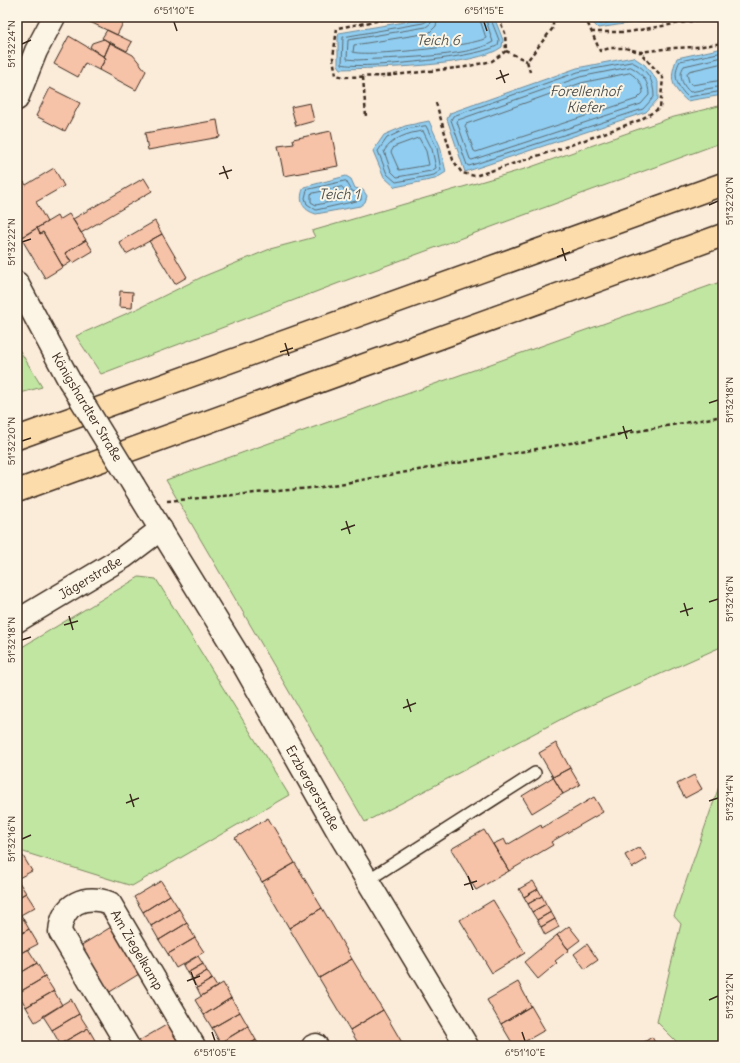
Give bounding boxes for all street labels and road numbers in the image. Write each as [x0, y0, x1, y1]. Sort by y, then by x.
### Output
street label: Königshardter Straße [48, 349, 126, 465]
street label: Jägerstraße [55, 552, 125, 603]
street label: Erzbergerstraße [282, 742, 344, 833]
street label: Am Ziegelkamp [107, 907, 168, 993]

